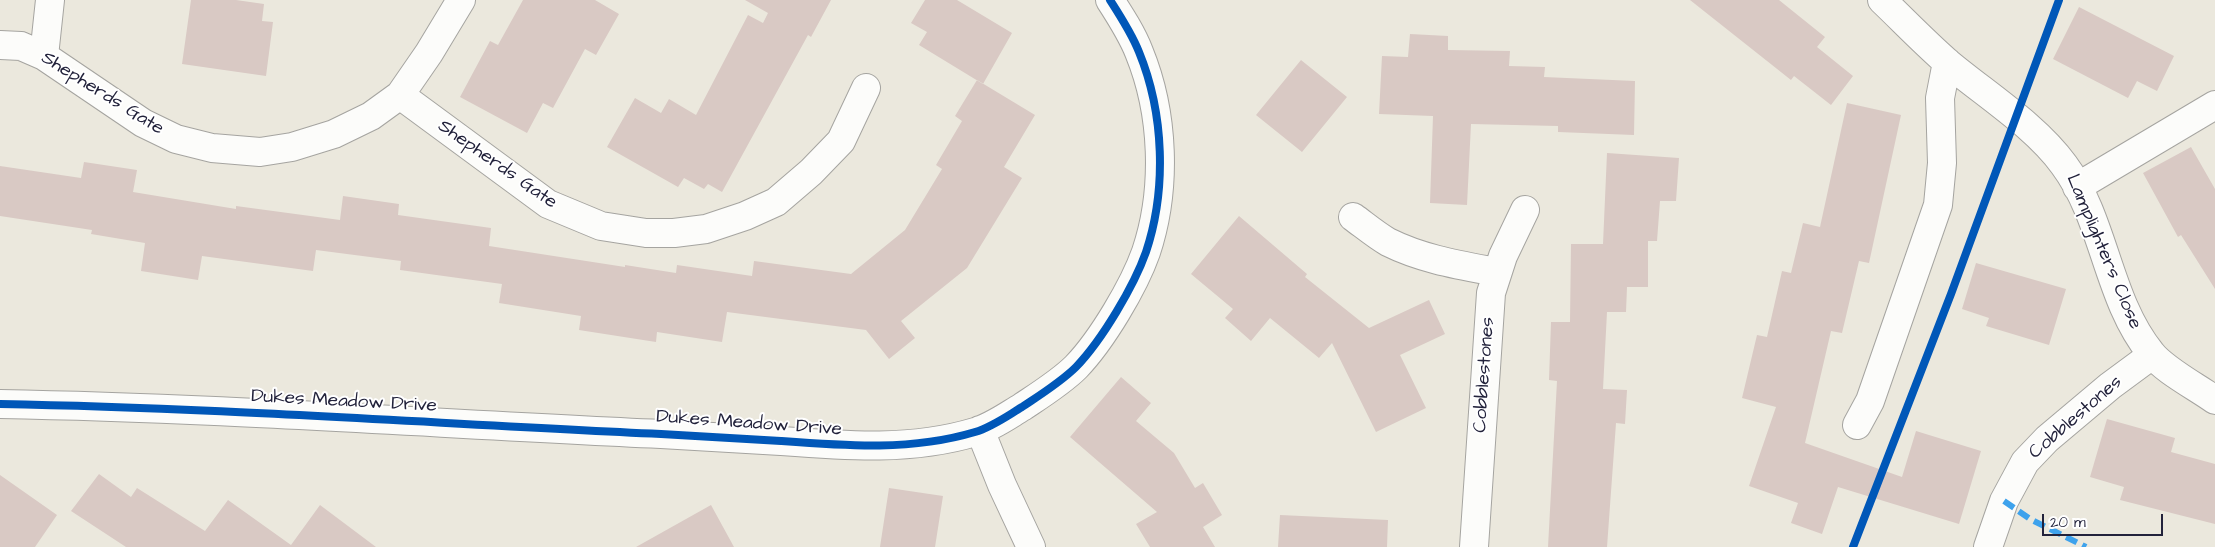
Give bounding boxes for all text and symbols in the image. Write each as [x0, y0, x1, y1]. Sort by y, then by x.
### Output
street label: Shepherds Gate [36, 47, 168, 141]
street label: Shepherds Gate [433, 115, 561, 215]
street label: Lamplighters Close [2060, 171, 2146, 333]
street label: Cobblestones [1470, 316, 1500, 434]
street label: Cobblestones [2025, 371, 2127, 465]
street label: Dukes Meadow Drive [251, 386, 437, 418]
street label: Dukes Meadow Drive [655, 406, 843, 442]
scale bar [2045, 504, 2166, 536]
text: 20 m [2050, 512, 2086, 533]

